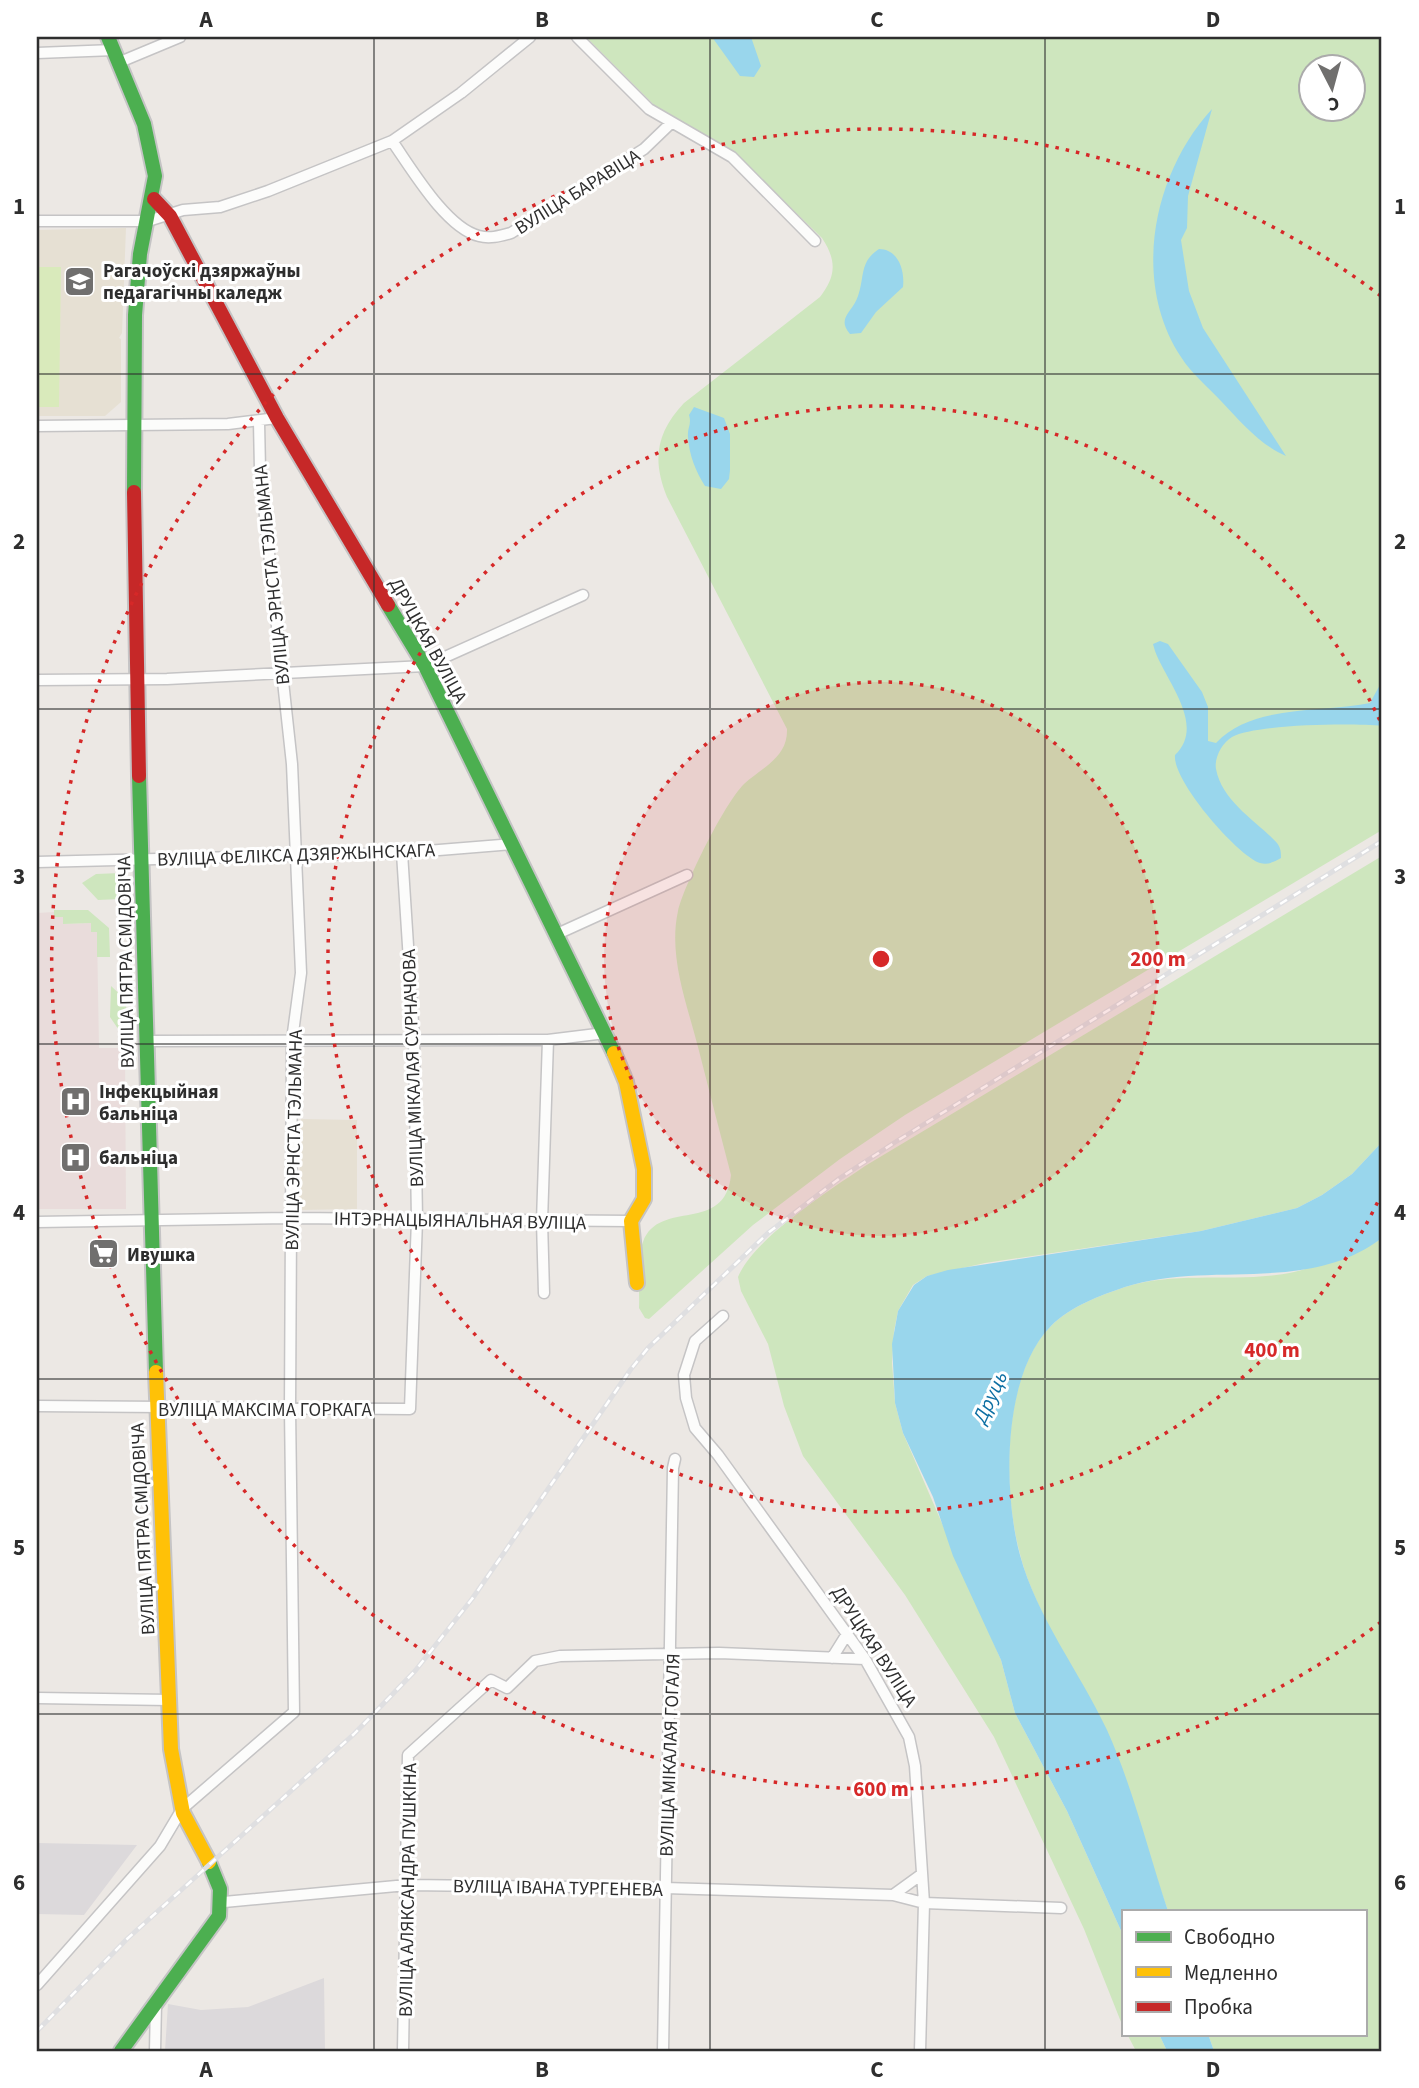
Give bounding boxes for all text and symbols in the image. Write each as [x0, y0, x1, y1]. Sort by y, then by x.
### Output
text: A [198, 3, 213, 36]
text: B [535, 3, 549, 36]
text: C [870, 3, 884, 36]
text: D [1206, 3, 1220, 36]
north arrow [1296, 52, 1366, 122]
text: С [1327, 89, 1341, 117]
street label: ВУЛІЦА БАРАВІЦА [510, 143, 646, 242]
text: 1 [13, 190, 25, 223]
text: 1 [1394, 190, 1406, 223]
place label: Рагачоўскі дзяржаўны педагагічны каледж [103, 258, 301, 307]
school or university icon: Рагачоўскі дзяржаўны педагагічны каледж [63, 264, 97, 298]
street label: ВУЛІЦА ЭРНСТА ТЭЛЬМАНА [247, 463, 297, 686]
text: 2 [13, 525, 25, 558]
text: 2 [1394, 525, 1406, 558]
street label: ДРУЦКАЯ ВУЛІЦА [382, 573, 474, 709]
street label: ВУЛІЦА ФЕЛІКСА ДЗЯРЖЫНСКАГА [157, 837, 436, 874]
street label: ВУЛІЦА ПЯТРА СМІДОВІЧА [111, 855, 142, 1068]
text: 3 [13, 860, 25, 893]
text: 3 [1394, 860, 1406, 893]
text: 200 m [1130, 944, 1186, 974]
centre of rings [869, 947, 893, 971]
street label: ВУЛІЦА МІКАЛАЯ СУРНАЧОВА [396, 948, 431, 1188]
street label: ВУЛІЦА ЭРНСТА ТЭЛЬМАНА [279, 1029, 310, 1251]
place label: Інфекцыйная бальніца [99, 1079, 219, 1128]
hospital icon: Інфекцыйная бальніца [59, 1085, 93, 1119]
hospital icon: бальніца [59, 1140, 93, 1174]
place label: бальніца [99, 1145, 178, 1172]
text: 4 [13, 1196, 25, 1229]
text: 4 [1394, 1196, 1406, 1229]
street label: ІНТЭРНАЦЫЯНАЛЬНАЯ ВУЛІЦА [334, 1206, 587, 1237]
supermarket icon: Ивушка [87, 1237, 121, 1271]
place label: Ивушка [127, 1242, 195, 1269]
text: 400 m [1244, 1335, 1300, 1365]
water label: Друць [964, 1366, 1015, 1430]
street label: ВУЛІЦА МАКСІМА ГОРКАГА [158, 1397, 373, 1424]
street label: ВУЛІЦА ПЯТРА СМІДОВІЧА [124, 1421, 163, 1636]
text: 5 [13, 1531, 25, 1564]
text: 5 [1394, 1531, 1406, 1564]
street label: ДРУЦКАЯ ВУЛІЦА [824, 1581, 923, 1713]
street label: ВУЛІЦА МІКАЛАЯ ГОГАЛЯ [653, 1653, 688, 1857]
street label: ВУЛІЦА АЛЯКСАНДРА ПУШКІНА [393, 1762, 424, 2017]
text: 600 m [853, 1774, 909, 1804]
text: 6 [13, 1866, 25, 1899]
text: 6 [1394, 1866, 1406, 1899]
street label: ВУЛІЦА ІВАНА ТУРГЕНЕВА [453, 1873, 664, 1904]
legend [1122, 1910, 1366, 2036]
text: Свободно [1184, 1922, 1275, 1952]
text: Медленно [1184, 1958, 1278, 1988]
text: Пробка [1184, 1992, 1253, 2022]
text: A [198, 2053, 213, 2086]
text: B [535, 2053, 549, 2086]
text: C [870, 2053, 884, 2086]
text: D [1206, 2053, 1220, 2086]

